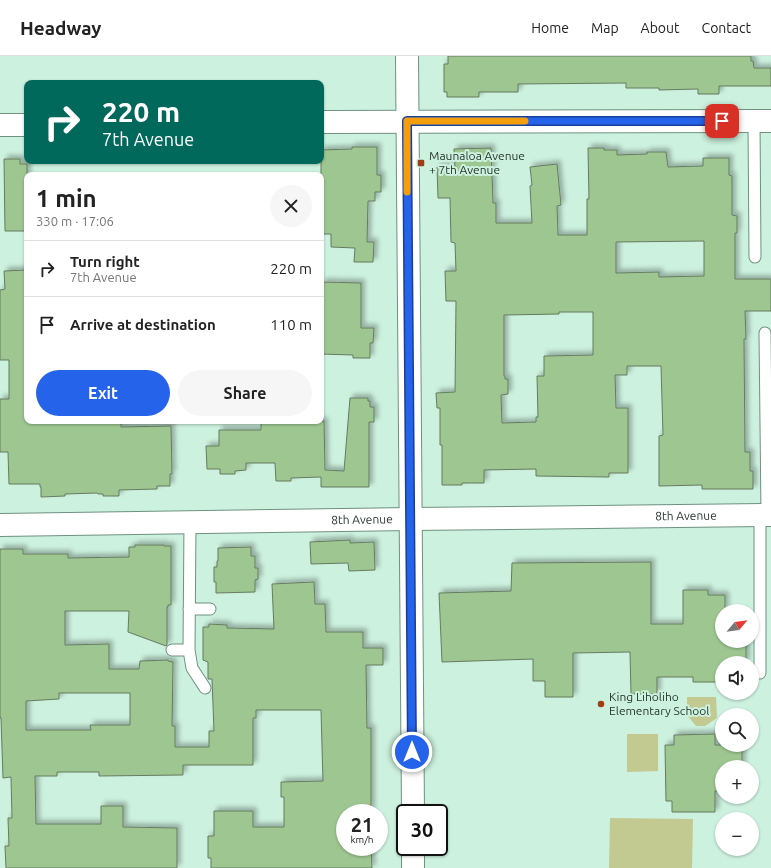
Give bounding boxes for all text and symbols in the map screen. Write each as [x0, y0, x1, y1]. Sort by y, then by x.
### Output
text: Headway [20, 17, 101, 39]
text: Home [531, 20, 569, 36]
text: Map [591, 20, 619, 36]
text: About [641, 20, 680, 36]
text: Contact [702, 20, 751, 36]
icon: right [36, 96, 88, 148]
text: 220 m [102, 96, 180, 127]
pin [705, 104, 739, 138]
icon: arrive [711, 110, 733, 132]
text: 7th Avenue [102, 129, 194, 149]
place label: Maunaloa Avenue + 7th Avenue [429, 149, 525, 176]
marker: Maunaloa Avenue + 7th Avenue [416, 158, 426, 168]
text: 1 min [36, 185, 97, 212]
button: close [270, 185, 312, 227]
text: 330 m · 17:06 [36, 214, 114, 228]
text: Turn right [70, 253, 140, 270]
icon: right [36, 258, 58, 280]
text: 220 m [270, 260, 312, 277]
text: 7th Avenue [70, 270, 137, 284]
icon: arrive [36, 314, 58, 336]
text: Arrive at destination [70, 316, 216, 333]
text: 110 m [270, 316, 312, 333]
button: Exit [36, 370, 170, 416]
button: Share [178, 370, 312, 416]
street label: 8th Avenue [655, 509, 717, 522]
street label: 8th Avenue [331, 512, 393, 526]
north arrow [715, 604, 759, 648]
map controls [715, 604, 759, 856]
button: sound [715, 656, 759, 700]
place label: King Liholiho Elementary School [609, 690, 709, 717]
marker: King Liholiho Elementary School [596, 699, 606, 709]
button: search [715, 708, 759, 752]
position arrow [391, 731, 433, 773]
button: + [715, 760, 759, 804]
speed limit sign: 30 [396, 804, 448, 856]
button: − [715, 812, 759, 856]
text: 21 [351, 813, 373, 836]
text: km/h [350, 834, 374, 845]

